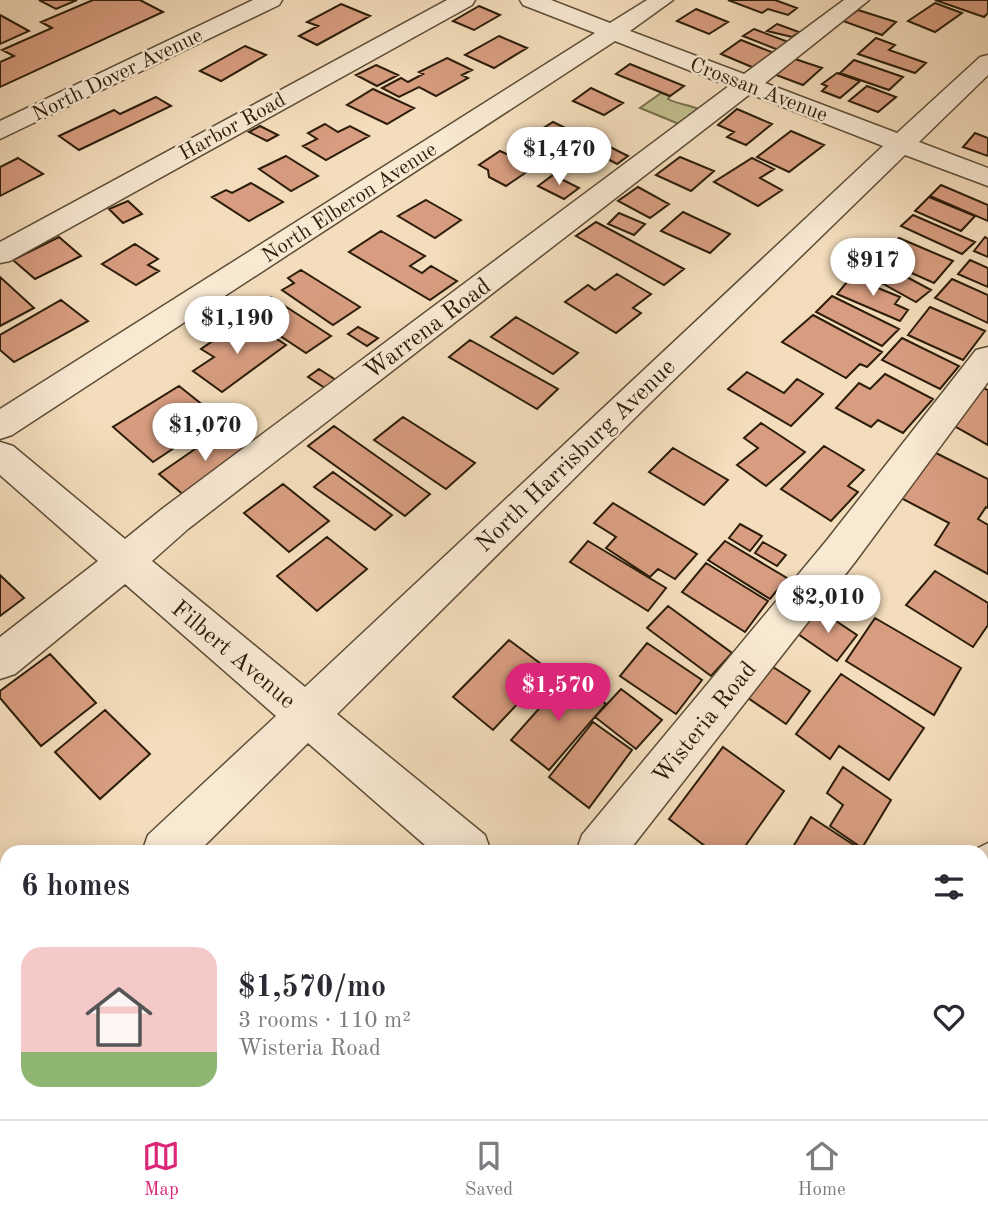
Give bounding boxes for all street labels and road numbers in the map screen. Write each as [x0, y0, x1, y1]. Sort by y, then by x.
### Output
street label: North Dover Avenue [29, 25, 206, 126]
street label: Crossan Avenue [687, 55, 830, 126]
street label: Harbor Road [176, 90, 289, 165]
street label: North Elberon Avenue [259, 139, 441, 267]
street label: Warrena Road [361, 274, 496, 385]
street label: North Harrisburg Avenue [472, 355, 681, 558]
street label: Filbert Avenue [166, 597, 299, 714]
street label: Wisteria Road [649, 658, 762, 789]

